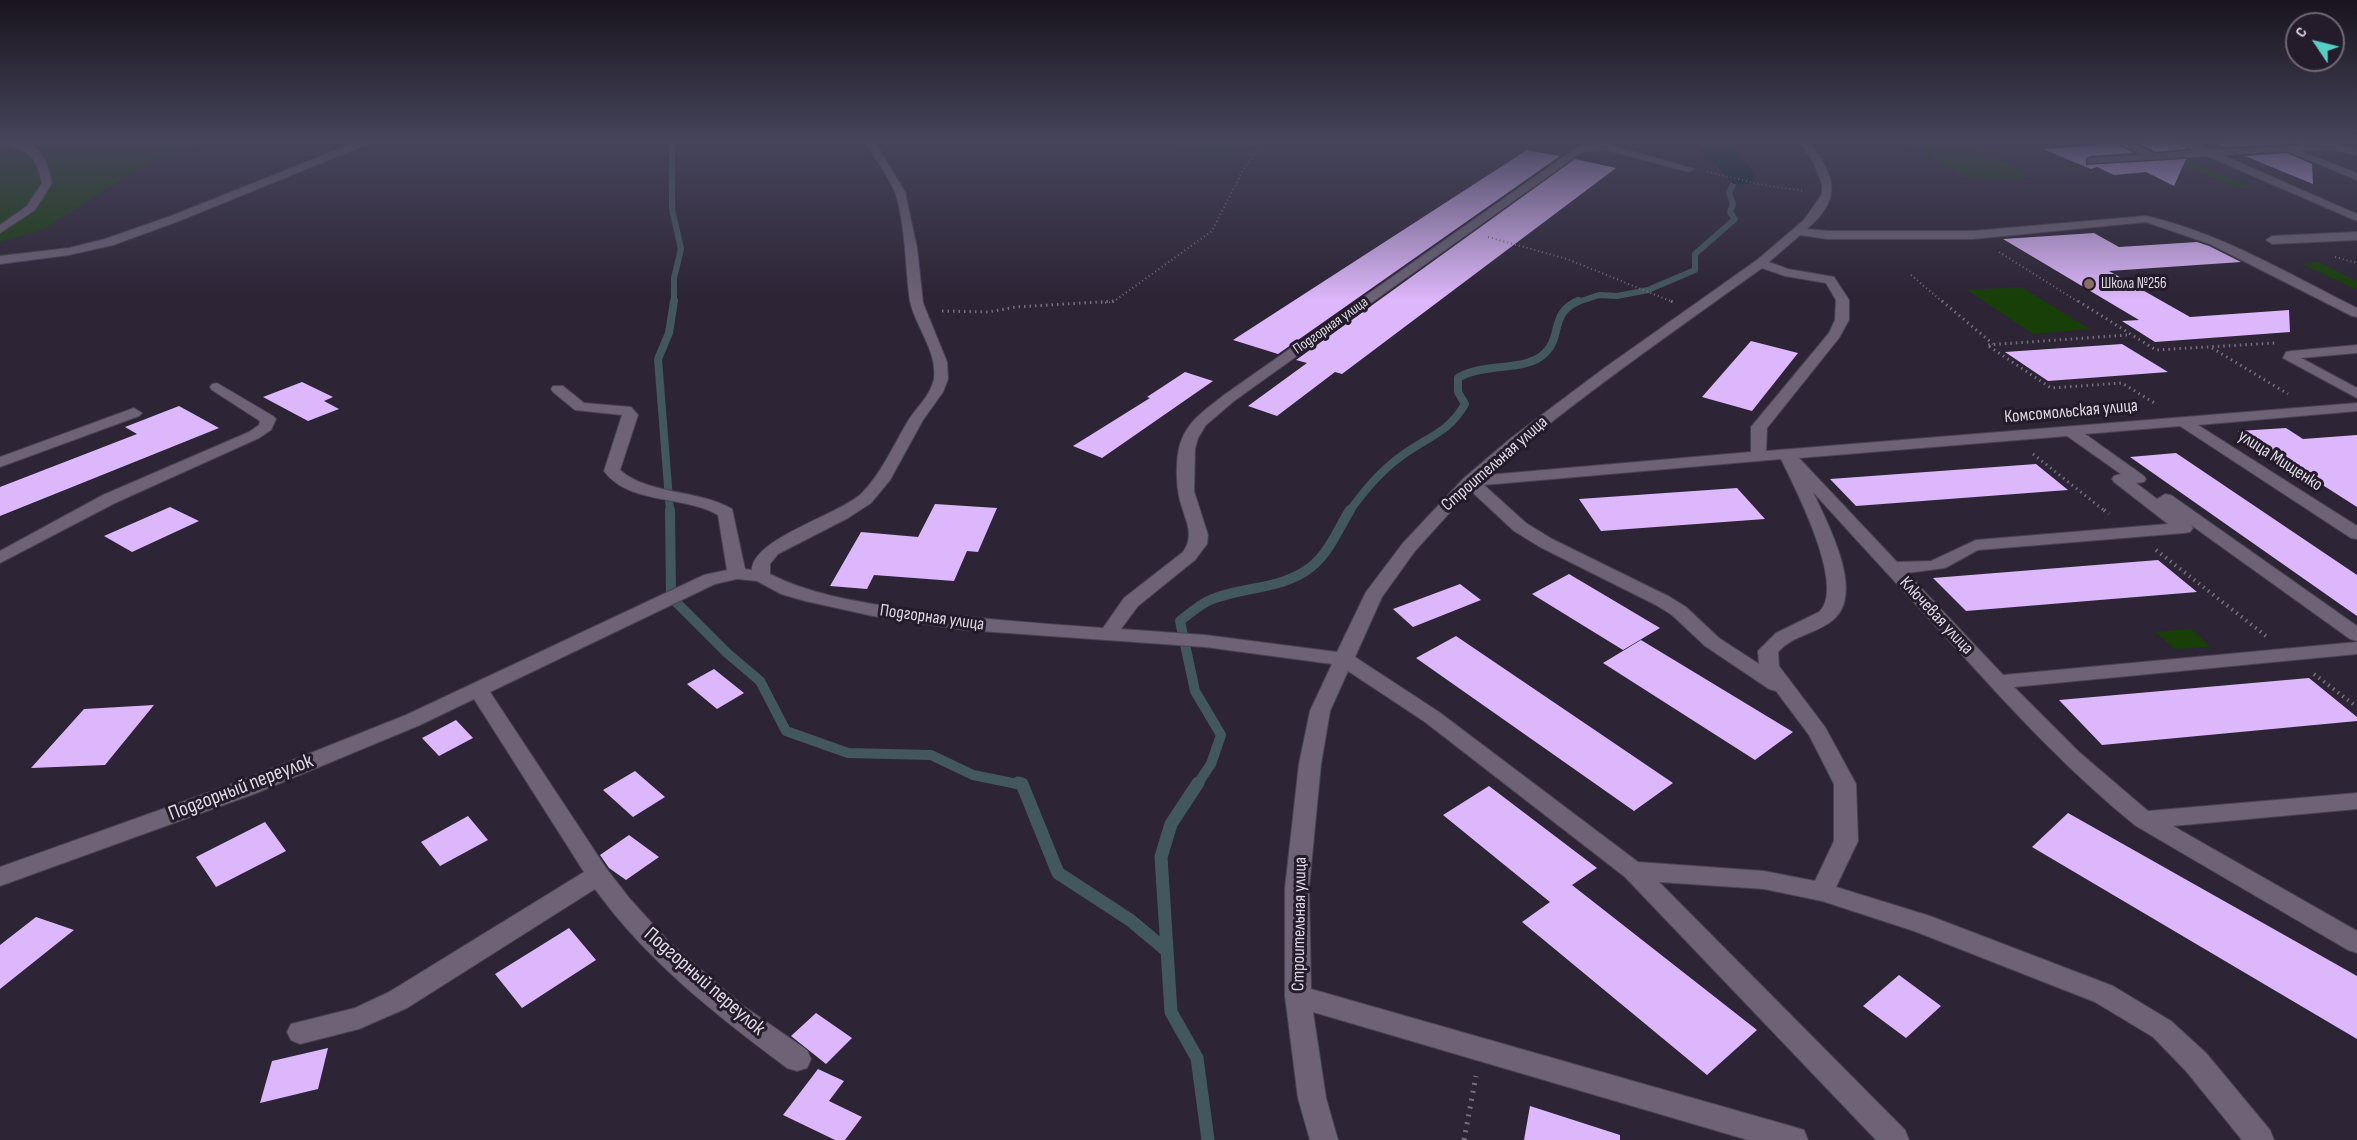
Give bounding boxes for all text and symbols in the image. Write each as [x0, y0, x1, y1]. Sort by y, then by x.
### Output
north arrow [2285, 12, 2345, 72]
text: С [2291, 24, 2312, 41]
place label: Школа №256 [2101, 275, 2167, 293]
marker: Школа №256 [2082, 277, 2096, 291]
street label: Подгорная улица [1290, 294, 1372, 358]
street label: Комсомольская улица [2003, 395, 2139, 429]
street label: Строительная улица [1437, 412, 1553, 516]
street label: улица Мищенко [2234, 426, 2326, 496]
street label: Ключевая улица [1894, 573, 1978, 659]
street label: Подгорная улица [878, 600, 986, 636]
street label: Подгорный переулок [165, 749, 317, 827]
street label: Строительная улица [1288, 857, 1312, 991]
street label: Подгорный переулок [638, 922, 770, 1042]

